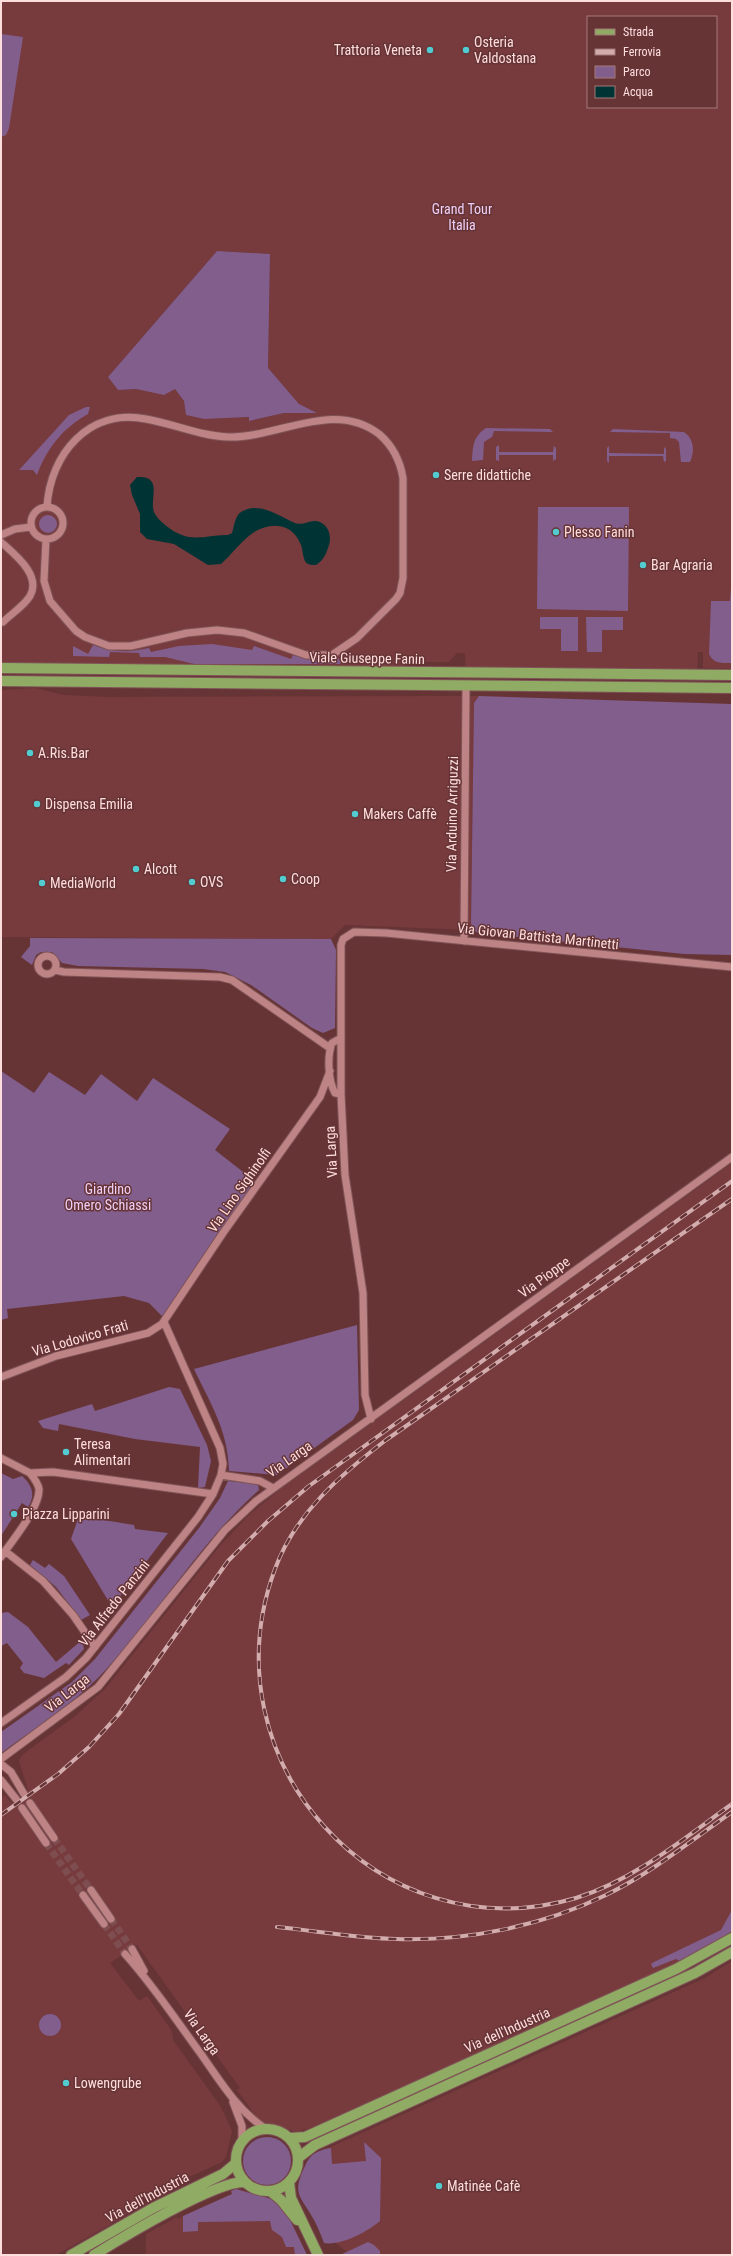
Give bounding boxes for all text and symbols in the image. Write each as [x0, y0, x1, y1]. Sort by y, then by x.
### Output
legend [587, 16, 717, 108]
text: Strada [623, 25, 654, 39]
place label: Osteria Valdostana [474, 34, 536, 66]
place label: Trattoria Veneta [334, 42, 422, 58]
marker: Trattoria Veneta [425, 45, 435, 55]
marker: Osteria Valdostana [461, 45, 471, 55]
text: Ferrovia [623, 45, 661, 59]
text: Parco [623, 65, 650, 79]
text: Acqua [623, 85, 653, 99]
park label: Grand Tour Italia [432, 201, 492, 233]
place label: Serre didattiche [444, 467, 532, 483]
marker: Serre didattiche [431, 470, 441, 480]
place label: Plesso Fanin [564, 524, 635, 540]
marker: Plesso Fanin [551, 527, 561, 537]
place label: Bar Agraria [651, 557, 713, 573]
marker: Bar Agraria [638, 560, 648, 570]
street label: Viale Giuseppe Fanin [309, 649, 425, 667]
place label: A.Ris.Bar [38, 745, 89, 761]
marker: A.Ris.Bar [25, 748, 35, 758]
street label: Via Arduino Arriguzzi [443, 756, 461, 872]
place label: Dispensa Emilia [45, 796, 133, 812]
marker: Dispensa Emilia [32, 799, 42, 809]
place label: Makers Caffè [363, 806, 437, 822]
marker: Makers Caffè [350, 809, 360, 819]
place label: Alcott [144, 861, 177, 877]
marker: Alcott [131, 864, 141, 874]
place label: Coop [291, 871, 320, 887]
place label: OVS [200, 874, 223, 890]
marker: Coop [278, 874, 288, 884]
place label: MediaWorld [50, 875, 116, 891]
marker: OVS [187, 877, 197, 887]
marker: MediaWorld [37, 878, 47, 888]
street label: Via Giovan Battista Martinetti [456, 920, 620, 952]
street label: Via Larga [322, 1126, 340, 1178]
street label: Via Lino Sighinolfi [204, 1145, 274, 1235]
park label: Giardino Omero Schiassi [65, 1181, 151, 1213]
street label: Via Pioppe [515, 1253, 573, 1301]
street label: Via Lodovico Frati [30, 1317, 130, 1359]
place label: Teresa Alimentari [74, 1436, 131, 1468]
street label: Via Larga [263, 1438, 315, 1480]
marker: Teresa Alimentari [61, 1447, 71, 1457]
place label: Piazza Lipparini [22, 1506, 110, 1522]
marker: Piazza Lipparini [9, 1509, 19, 1519]
street label: Via Alfredo Panzini [75, 1557, 153, 1649]
street label: Via Larga [42, 1671, 92, 1715]
street label: Via dell'Industria [462, 2004, 552, 2056]
street label: Via Larga [181, 2006, 223, 2058]
place label: Lowengrube [74, 2075, 142, 2091]
marker: Lowengrube [61, 2078, 71, 2088]
street label: Via dell'Industria [103, 2168, 191, 2226]
place label: Matinée Cafè [447, 2178, 521, 2194]
marker: Matinée Cafè [434, 2181, 444, 2191]

